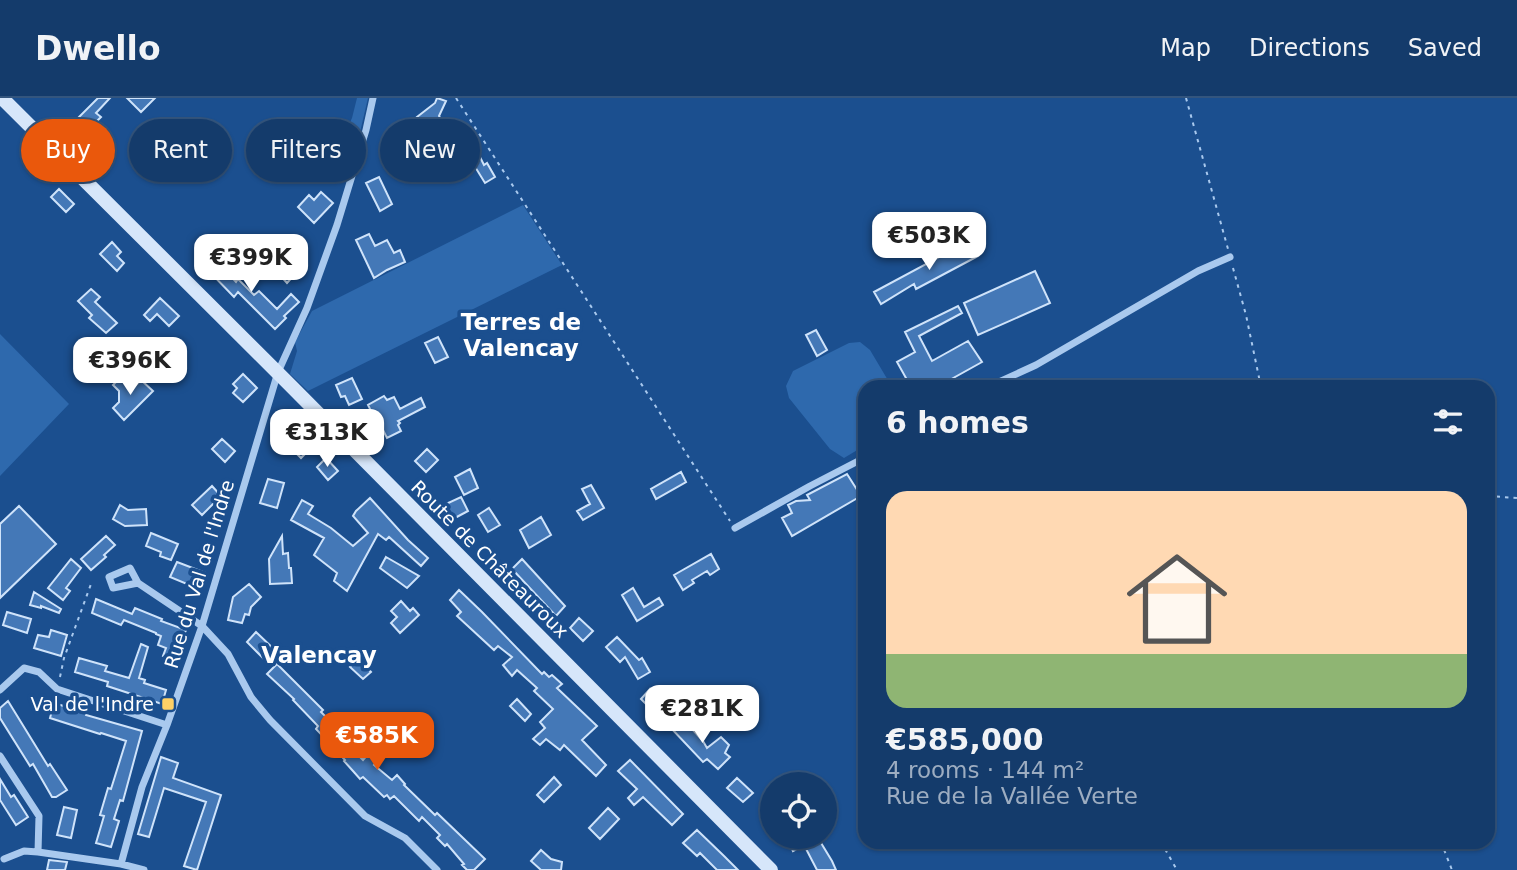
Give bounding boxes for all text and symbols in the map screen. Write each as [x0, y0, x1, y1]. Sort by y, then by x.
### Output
text: Dwello [35, 29, 161, 68]
text: Map [1160, 34, 1211, 62]
text: Directions [1249, 34, 1370, 62]
text: Saved [1408, 34, 1482, 62]
chip: Buy [21, 119, 115, 182]
chip: Rent [129, 119, 232, 182]
chip: Filters [246, 119, 366, 182]
chip: New [380, 119, 480, 182]
pin: €503K [880, 212, 978, 272]
text: €503K [888, 222, 970, 248]
pin: €399K [202, 234, 300, 294]
text: €399K [210, 244, 292, 270]
district label: Terres de Valencay [461, 309, 581, 361]
pin: €396K [81, 338, 179, 397]
text: €396K [89, 347, 171, 373]
icon: filters [1429, 403, 1467, 441]
text: 6 homes [886, 405, 1029, 440]
pin: €313K [278, 410, 376, 469]
text: €313K [286, 419, 368, 445]
street label: Route de Châteauroux [407, 476, 573, 642]
street label: Rue du Val de l'Indre [160, 477, 238, 671]
icon: home [1114, 536, 1240, 662]
district label: Valencay [261, 642, 377, 668]
pin: €281K [653, 686, 751, 745]
place label: Val de l'Indre [30, 693, 154, 715]
text: €281K [661, 695, 743, 721]
marker: Val de l'Indre [160, 696, 176, 712]
pin: €585K [328, 712, 426, 772]
text: €585K [336, 722, 418, 748]
text: €585,000 [886, 722, 1044, 757]
text: 4 rooms · 144 m² [886, 757, 1084, 783]
map controls [760, 772, 837, 849]
button: locate [760, 772, 837, 849]
text: Rue de la Vallée Verte [886, 783, 1138, 809]

